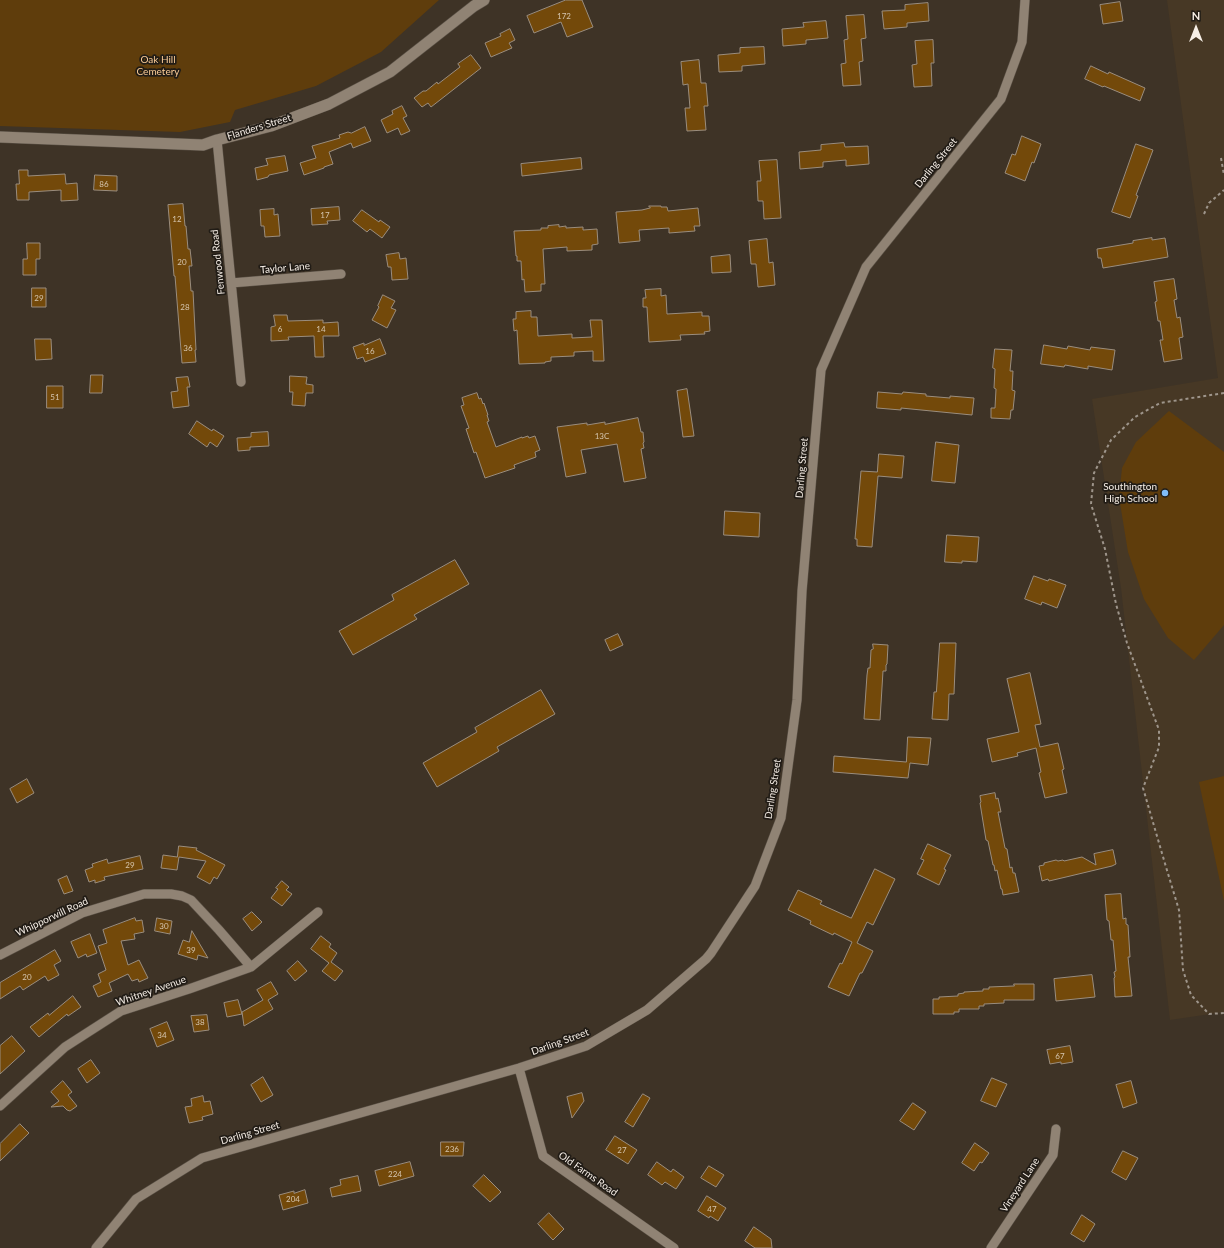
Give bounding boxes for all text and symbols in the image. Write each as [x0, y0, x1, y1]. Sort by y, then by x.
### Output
north arrow [1176, 8, 1216, 48]
text: N [1192, 9, 1200, 22]
house number: 172 [557, 11, 571, 21]
park label: Oak Hill Cemetery [137, 54, 179, 78]
street label: Flanders Street [226, 112, 292, 142]
street label: Darling Street [912, 136, 960, 190]
house number: 86 [99, 179, 109, 189]
house number: 17 [320, 210, 330, 220]
house number: 12 [172, 214, 182, 224]
street label: Fenwood Road [209, 229, 227, 295]
house number: 20 [177, 257, 187, 267]
street label: Taylor Lane [260, 260, 310, 276]
house number: 29 [34, 293, 44, 303]
house number: 28 [180, 302, 190, 312]
house number: 6 [278, 324, 282, 334]
house number: 14 [316, 324, 326, 334]
house number: 36 [183, 343, 193, 353]
house number: 16 [365, 346, 375, 356]
house number: 51 [50, 392, 60, 402]
house number: 13C [595, 431, 609, 441]
street label: Darling Street [793, 437, 811, 499]
place label: Southington High School [1103, 481, 1157, 504]
marker: Southington High School [1160, 488, 1170, 498]
street label: Darling Street [762, 758, 784, 820]
house number: 29 [125, 860, 135, 870]
street label: Whipporwill Road [14, 895, 90, 939]
house number: 30 [159, 921, 169, 931]
house number: 39 [186, 945, 196, 955]
house number: 20 [22, 972, 32, 982]
street label: Whitney Avenue [114, 973, 188, 1009]
house number: 38 [195, 1017, 205, 1027]
street label: Darling Street [530, 1026, 590, 1058]
house number: 34 [157, 1030, 167, 1040]
house number: 67 [1055, 1051, 1065, 1061]
street label: Darling Street [219, 1119, 281, 1147]
house number: 236 [445, 1144, 459, 1154]
house number: 27 [617, 1145, 627, 1155]
street label: Old Farms Road [556, 1149, 620, 1199]
street label: Vineyard Lane [998, 1156, 1042, 1214]
house number: 224 [388, 1169, 402, 1179]
house number: 204 [286, 1194, 300, 1204]
house number: 47 [707, 1204, 717, 1214]

